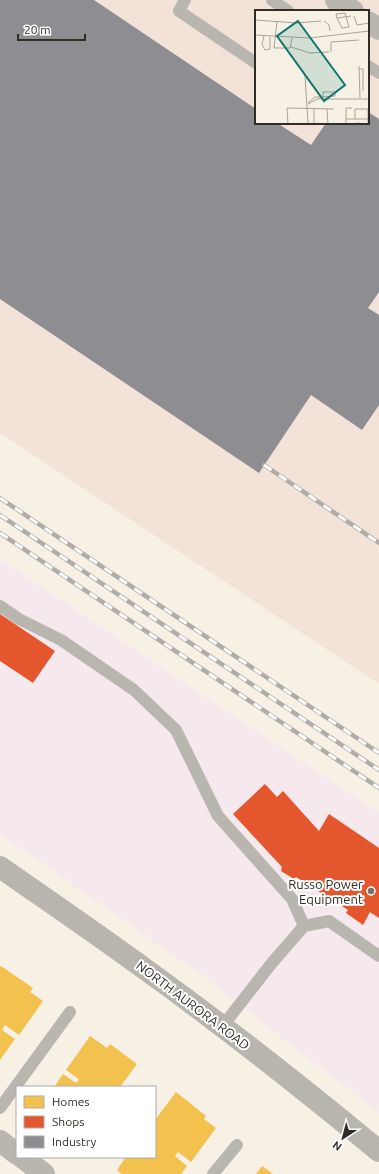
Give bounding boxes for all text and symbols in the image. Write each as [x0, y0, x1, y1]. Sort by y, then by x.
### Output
inset map [255, 10, 369, 124]
scale bar [18, 16, 85, 42]
text: 20 m [24, 23, 51, 36]
place label: Russo Power Equipment [288, 877, 363, 906]
marker: Russo Power Equipment [366, 886, 376, 896]
street label: NORTH AURORA ROAD [134, 958, 252, 1052]
legend [16, 1086, 156, 1158]
text: Homes [52, 1095, 90, 1108]
text: Shops [52, 1115, 84, 1128]
north arrow [323, 1118, 363, 1158]
text: Industry [52, 1135, 97, 1148]
text: N [330, 1139, 344, 1153]

